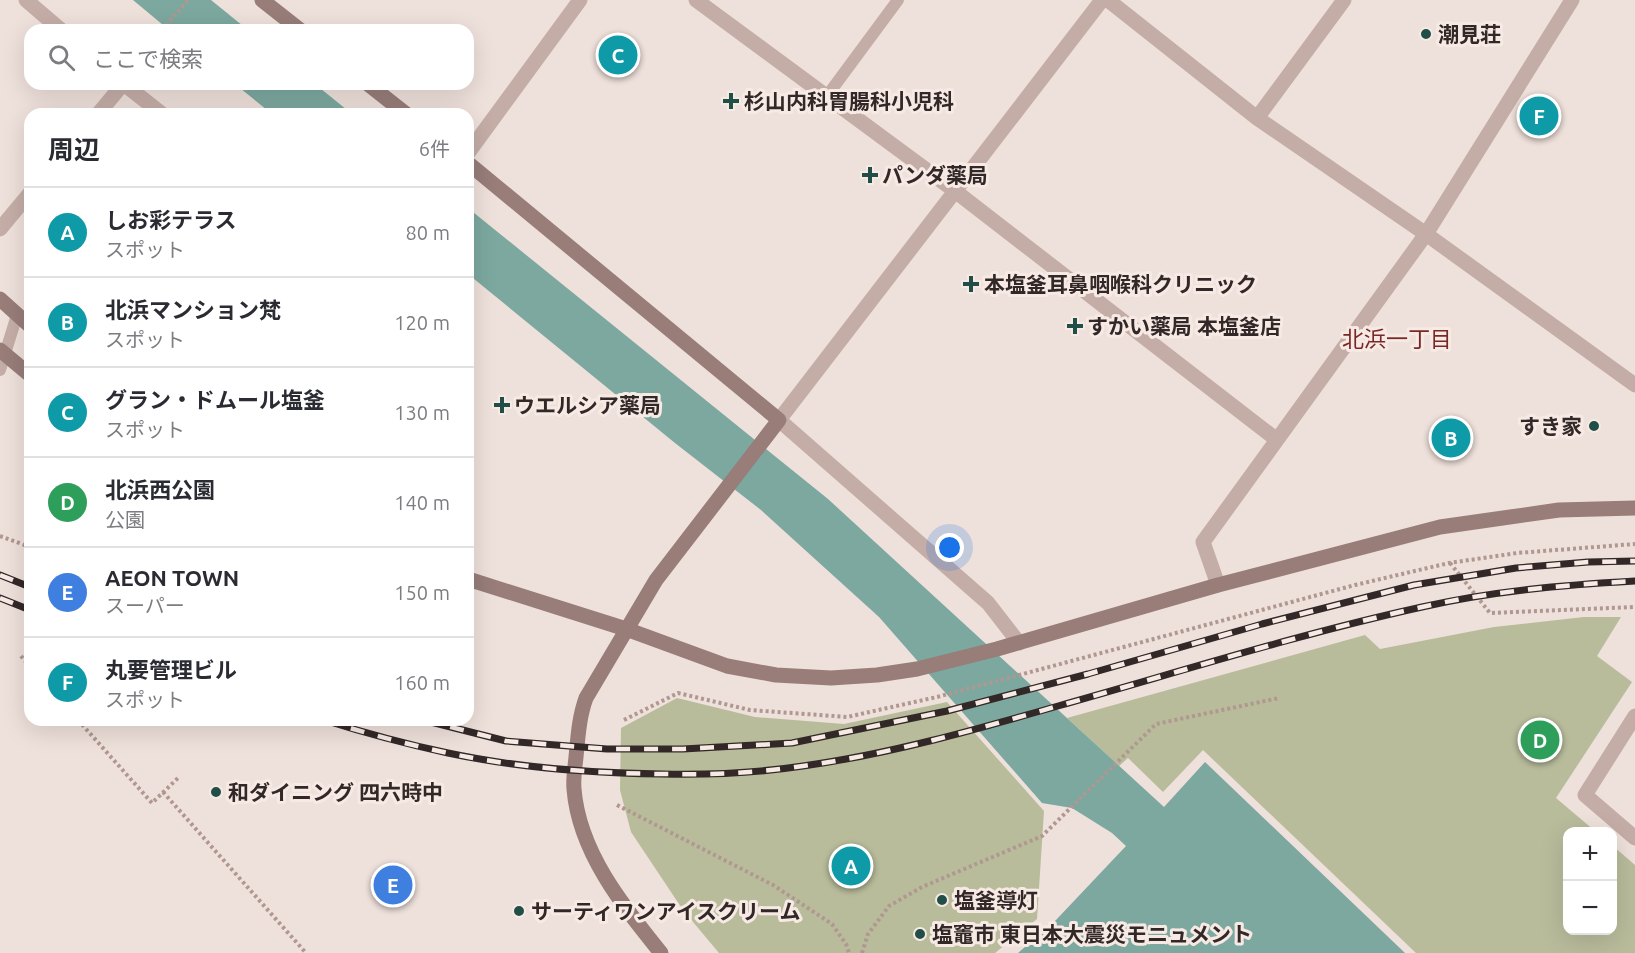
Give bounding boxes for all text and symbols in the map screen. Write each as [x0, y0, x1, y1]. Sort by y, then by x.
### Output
place label: 潮見荘 [1438, 22, 1501, 46]
search box [24, 24, 474, 90]
marker: 潮見荘 [1419, 27, 1433, 41]
pin: C [598, 32, 638, 78]
icon: search [45, 41, 78, 74]
text: ここで検索 [93, 46, 203, 71]
place label: 杉山内科胃腸科小児科 [744, 89, 954, 113]
marker: 杉山内科胃腸科小児科 [722, 92, 740, 110]
pin: F [1520, 94, 1558, 138]
text: 周辺 [48, 135, 100, 164]
text: 6件 [419, 137, 450, 160]
place label: パンダ薬局 [882, 163, 988, 187]
marker: パンダ薬局 [863, 168, 877, 182]
text: しお彩テラス [105, 207, 237, 232]
text: A [60, 221, 75, 244]
text: 80 m [406, 221, 450, 244]
text: スポット [105, 238, 185, 261]
place label: 本塩釜耳鼻咽喉科クリニック [984, 272, 1257, 296]
marker: 本塩釜耳鼻咽喉科クリニック [962, 275, 980, 293]
text: 北浜マンション梵 [105, 297, 281, 322]
text: B [61, 311, 74, 334]
text: 120 m [394, 311, 450, 334]
place label: すかい薬局 本塩釜店 [1087, 314, 1281, 338]
marker: すかい薬局 本塩釜店 [1068, 319, 1082, 333]
district label: 北浜一丁目 [1342, 326, 1452, 351]
text: スポット [105, 328, 185, 351]
text: グラン・ドムール塩釜 [105, 387, 325, 412]
place label: ウエルシア薬局 [514, 393, 661, 417]
marker: ウエルシア薬局 [495, 398, 509, 412]
text: C [61, 401, 74, 424]
text: 130 m [394, 401, 450, 424]
place label: すき家 [1519, 414, 1582, 438]
pin: B [1432, 416, 1470, 460]
text: スポット [105, 418, 185, 441]
marker: すき家 [1587, 419, 1601, 433]
text: 北浜西公園 [105, 477, 215, 502]
text: D [60, 491, 75, 514]
text: 140 m [394, 491, 450, 514]
text: 公園 [105, 508, 145, 531]
your location [935, 533, 964, 562]
text: AEON TOWN [105, 565, 239, 590]
text: E [62, 581, 73, 604]
text: 150 m [394, 581, 450, 604]
text: スーパー [105, 594, 185, 617]
text: 丸要管理ビル [105, 657, 237, 682]
text: F [62, 671, 73, 694]
text: 160 m [394, 671, 450, 694]
text: スポット [105, 688, 185, 711]
pin: D [1520, 718, 1560, 762]
place label: 和ダイニング 四六時中 [228, 780, 443, 804]
marker: 和ダイニング 四六時中 [209, 785, 223, 799]
map controls [1563, 827, 1617, 935]
button: + [1563, 827, 1617, 881]
pin: A [832, 844, 870, 888]
pin: E [374, 862, 412, 908]
button: − [1563, 881, 1617, 935]
place label: 塩釜導灯 [954, 888, 1038, 912]
marker: 塩釜導灯 [935, 893, 949, 907]
place label: サーティワンアイスクリーム [531, 899, 800, 923]
marker: サーティワンアイスクリーム [512, 904, 526, 918]
place label: 塩竈市 東日本大震災モニュメント [932, 922, 1252, 946]
marker: 塩竈市 東日本大震災モニュメント [913, 927, 927, 941]

